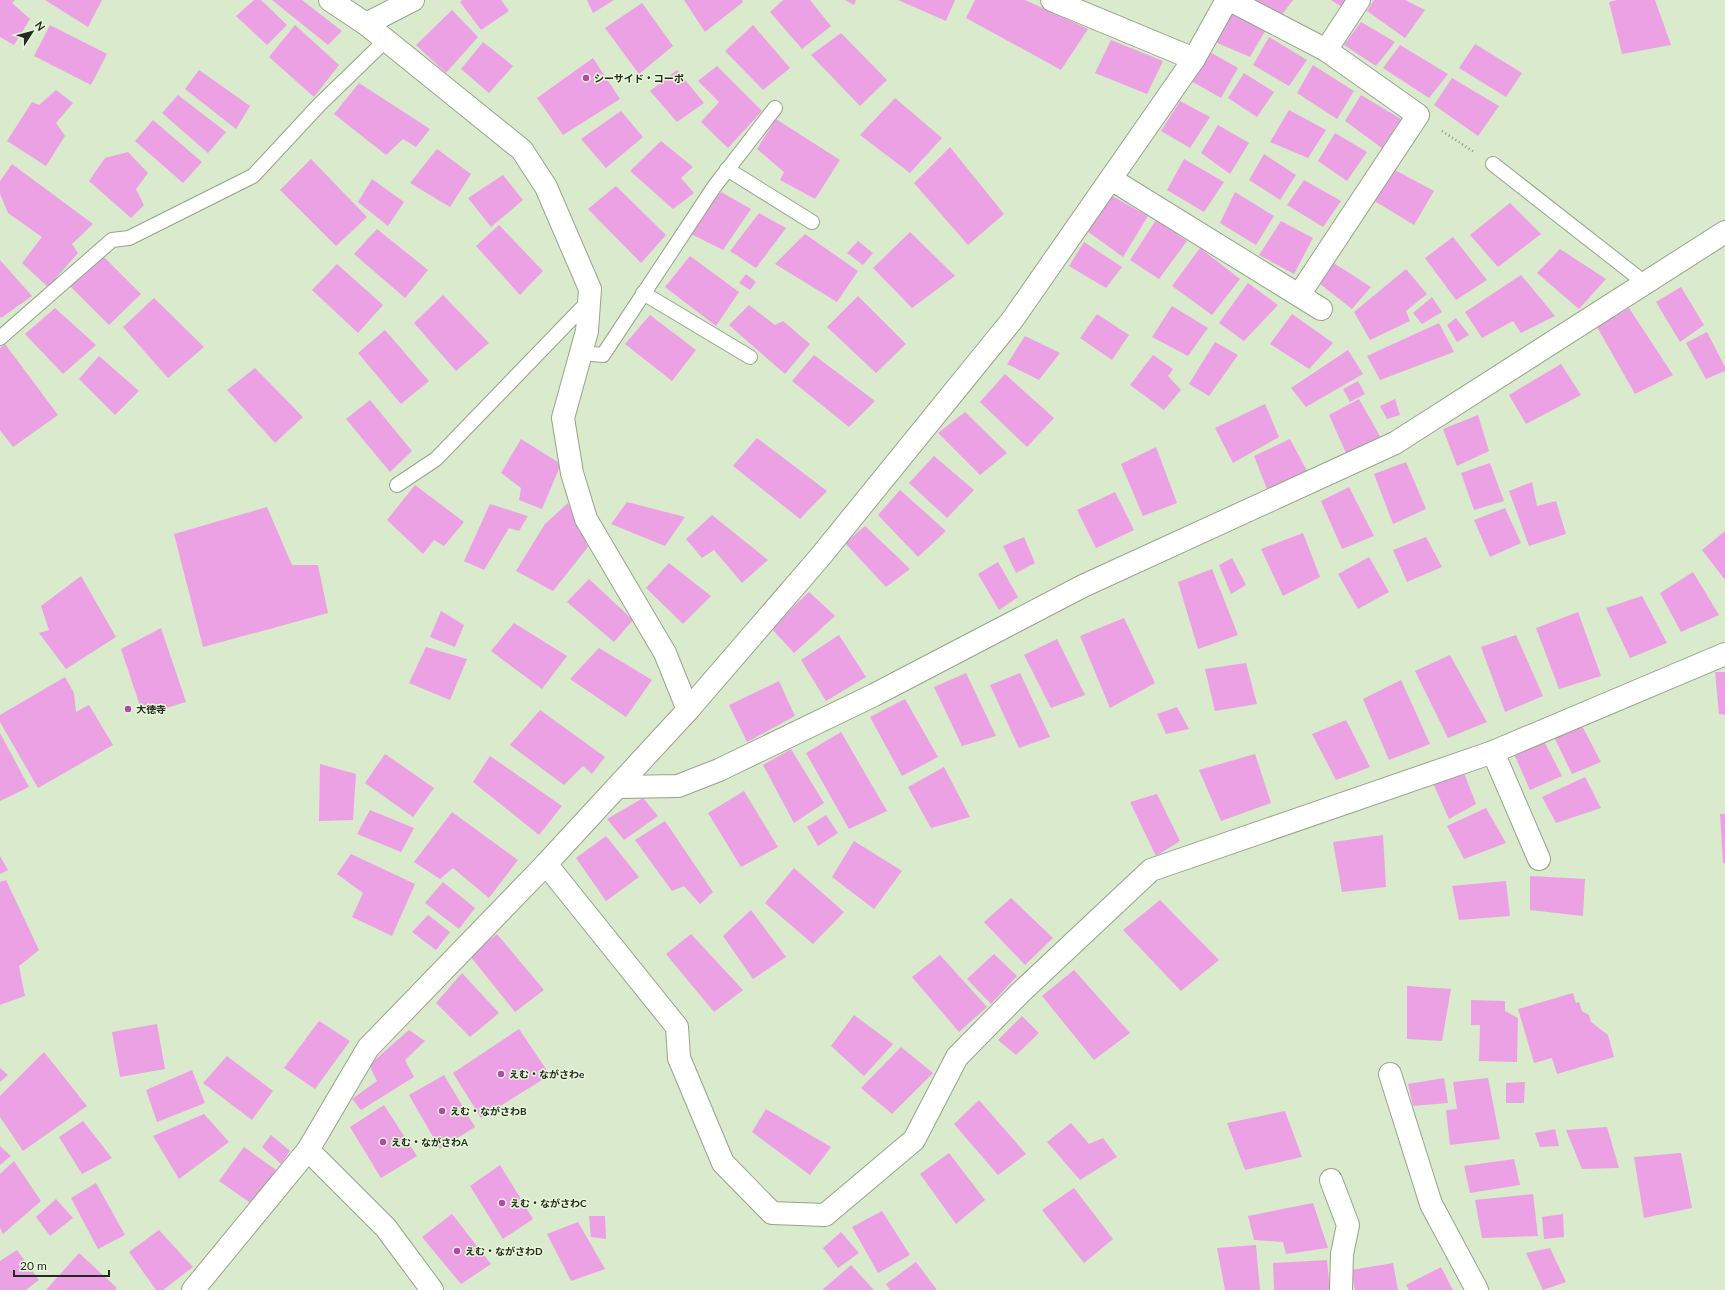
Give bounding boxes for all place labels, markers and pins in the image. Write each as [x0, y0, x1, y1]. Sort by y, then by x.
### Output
place label: シーサイド・コーポ [594, 72, 684, 84]
marker: シーサイド・コーポ [581, 73, 591, 83]
place label: 大徳寺 [136, 703, 166, 715]
marker: 大徳寺 [123, 704, 133, 714]
place label: えむ・ながさわe [509, 1068, 585, 1080]
marker: えむ・ながさわe [496, 1069, 506, 1079]
place label: えむ・ながさわB [450, 1105, 527, 1117]
marker: えむ・ながさわB [437, 1106, 447, 1116]
place label: えむ・ながさわA [391, 1136, 468, 1148]
marker: えむ・ながさわA [378, 1137, 388, 1147]
place label: えむ・ながさわC [510, 1197, 587, 1209]
marker: えむ・ながさわC [497, 1198, 507, 1208]
place label: えむ・ながさわD [465, 1245, 543, 1257]
marker: えむ・ながさわD [452, 1246, 462, 1256]

